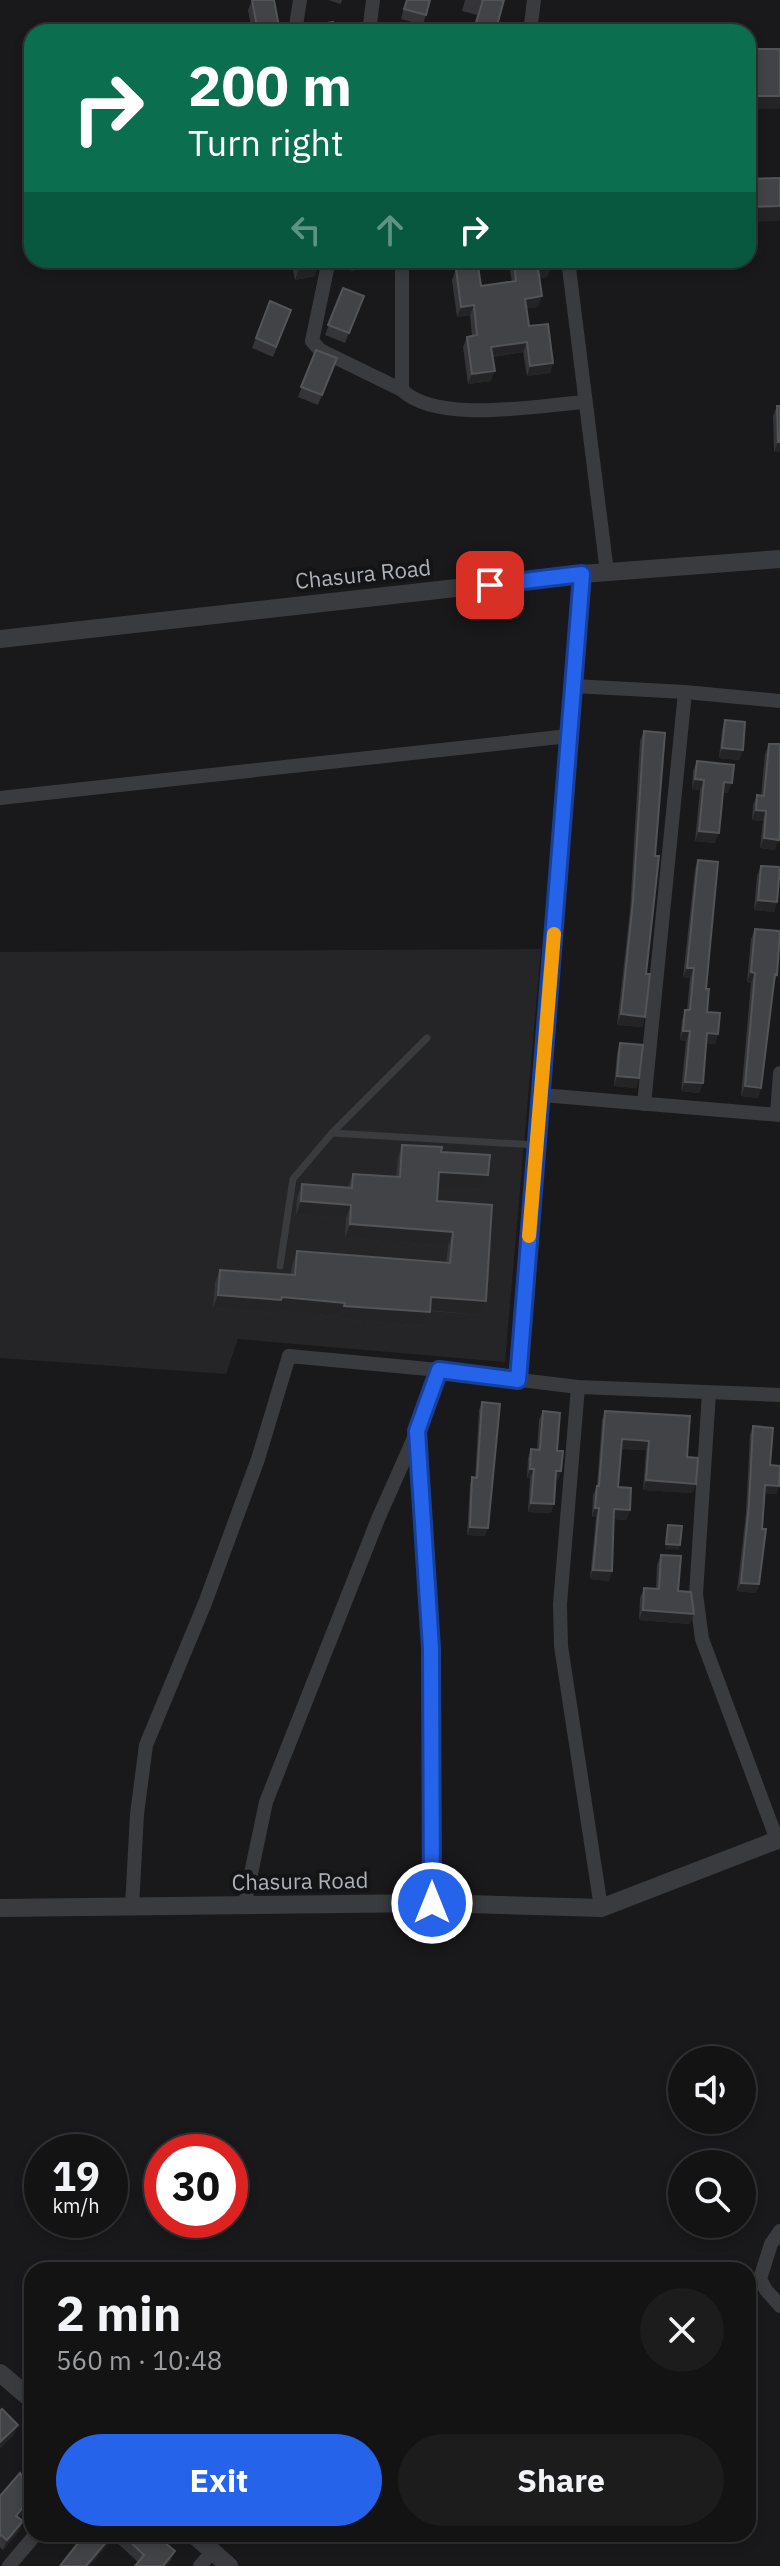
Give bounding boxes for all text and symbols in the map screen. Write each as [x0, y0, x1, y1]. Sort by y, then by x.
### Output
text: 200 m [188, 49, 352, 121]
icon: right [56, 56, 160, 160]
text: Turn right [188, 119, 344, 166]
icon: left [284, 208, 328, 252]
icon: ahead [368, 208, 412, 252]
icon: right [452, 208, 496, 252]
pin [456, 551, 524, 619]
street label: Chasura Road [293, 552, 432, 595]
icon: arrive [468, 563, 512, 607]
position arrow [390, 1861, 474, 1945]
street label: Chasura Road [231, 1865, 369, 1896]
map controls [668, 2046, 756, 2238]
button: sound [668, 2046, 756, 2134]
speed limit sign: 30 [144, 2134, 248, 2238]
text: 19 [52, 2150, 100, 2202]
button: search [668, 2150, 756, 2238]
text: km/h [52, 2192, 100, 2219]
text: 2 min [56, 2282, 181, 2344]
button: close [640, 2288, 724, 2372]
text: 560 m · 10:48 [56, 2343, 222, 2377]
button: Exit [56, 2434, 382, 2526]
button: Share [398, 2434, 724, 2526]

